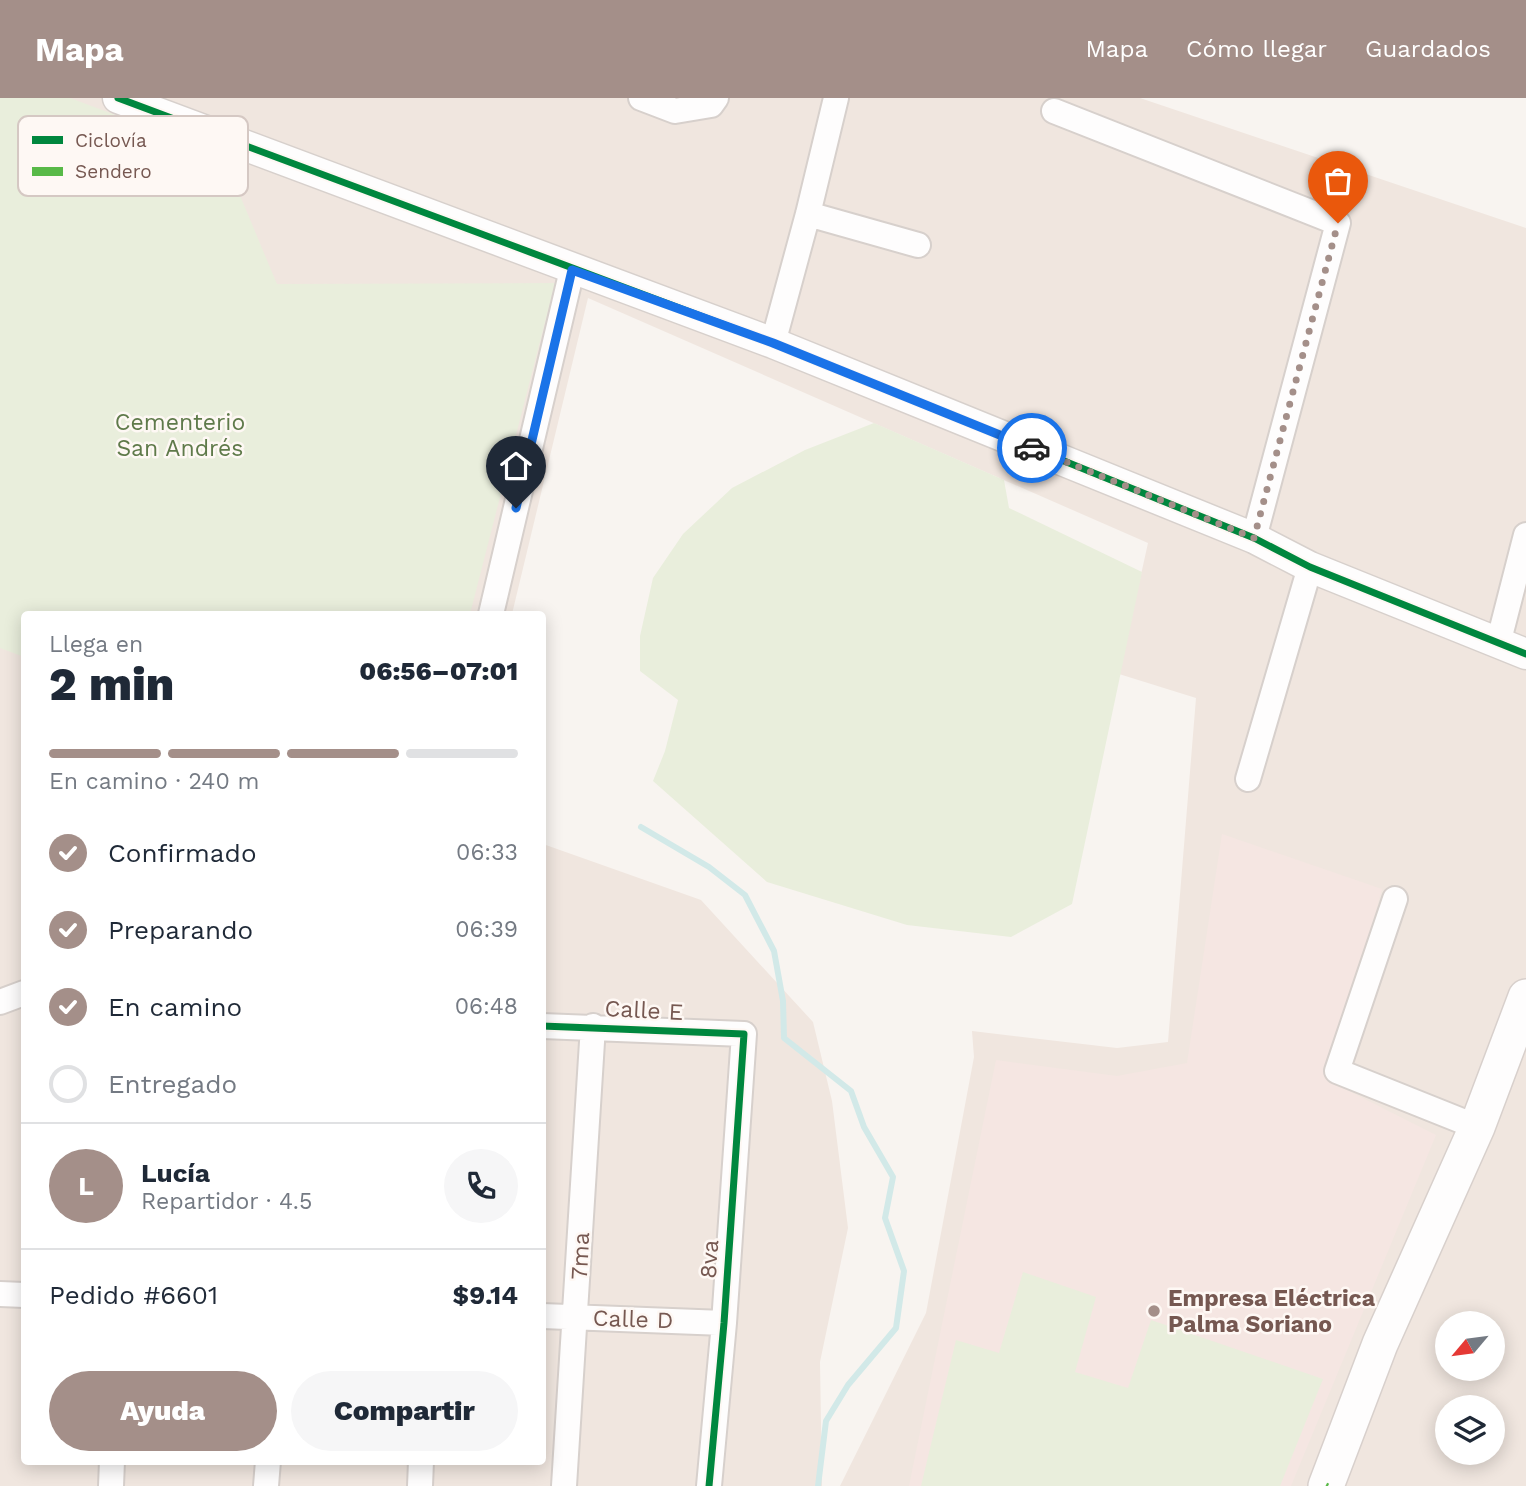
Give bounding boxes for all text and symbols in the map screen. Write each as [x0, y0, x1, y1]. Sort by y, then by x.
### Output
text: Mapa [35, 30, 124, 69]
text: Mapa [1086, 35, 1148, 63]
text: Cómo llegar [1186, 35, 1327, 63]
text: Guardados [1365, 35, 1491, 63]
legend [18, 116, 248, 196]
text: Ciclovía [75, 129, 147, 152]
pin [1308, 151, 1368, 223]
text: Sendero [75, 160, 152, 183]
icon: bag [1319, 162, 1357, 200]
park label: Cementerio San Andrés [115, 409, 245, 462]
courier [997, 413, 1067, 483]
icon: car [1013, 429, 1051, 467]
pin [486, 436, 546, 508]
icon: home [497, 447, 535, 485]
text: Llega en [49, 631, 143, 658]
text: 06:56–07:01 [359, 656, 518, 686]
text: 2 min [49, 657, 174, 711]
text: En camino · 240 m [49, 768, 259, 795]
icon: check [49, 834, 87, 872]
text: Confirmado [108, 838, 257, 868]
text: 06:33 [456, 839, 518, 866]
icon: check [49, 911, 87, 949]
text: Preparando [108, 915, 253, 945]
text: 06:39 [455, 916, 518, 943]
icon: check [49, 988, 87, 1026]
text: En camino [108, 992, 242, 1022]
text: 06:48 [455, 993, 518, 1020]
street label: Calle E [604, 995, 684, 1026]
text: Entregado [108, 1069, 237, 1099]
button: phone [444, 1149, 518, 1223]
text: Lucía [141, 1158, 210, 1188]
text: L [78, 1171, 94, 1201]
text: Repartidor · 4.5 [141, 1188, 312, 1215]
street label: 7ma [566, 1231, 595, 1281]
street label: 8va [695, 1239, 724, 1279]
text: Pedido #6601 [49, 1280, 218, 1310]
text: $9.14 [453, 1280, 518, 1310]
place label: Empresa Eléctrica Palma Soriano [1168, 1285, 1376, 1338]
marker: Empresa Eléctrica Palma Soriano [1146, 1303, 1162, 1319]
street label: Calle D [592, 1305, 674, 1334]
north arrow [1435, 1311, 1505, 1381]
map controls [1435, 1311, 1505, 1465]
button: Ayuda [49, 1371, 277, 1451]
button: Compartir [291, 1371, 518, 1451]
button: layers [1435, 1395, 1505, 1465]

